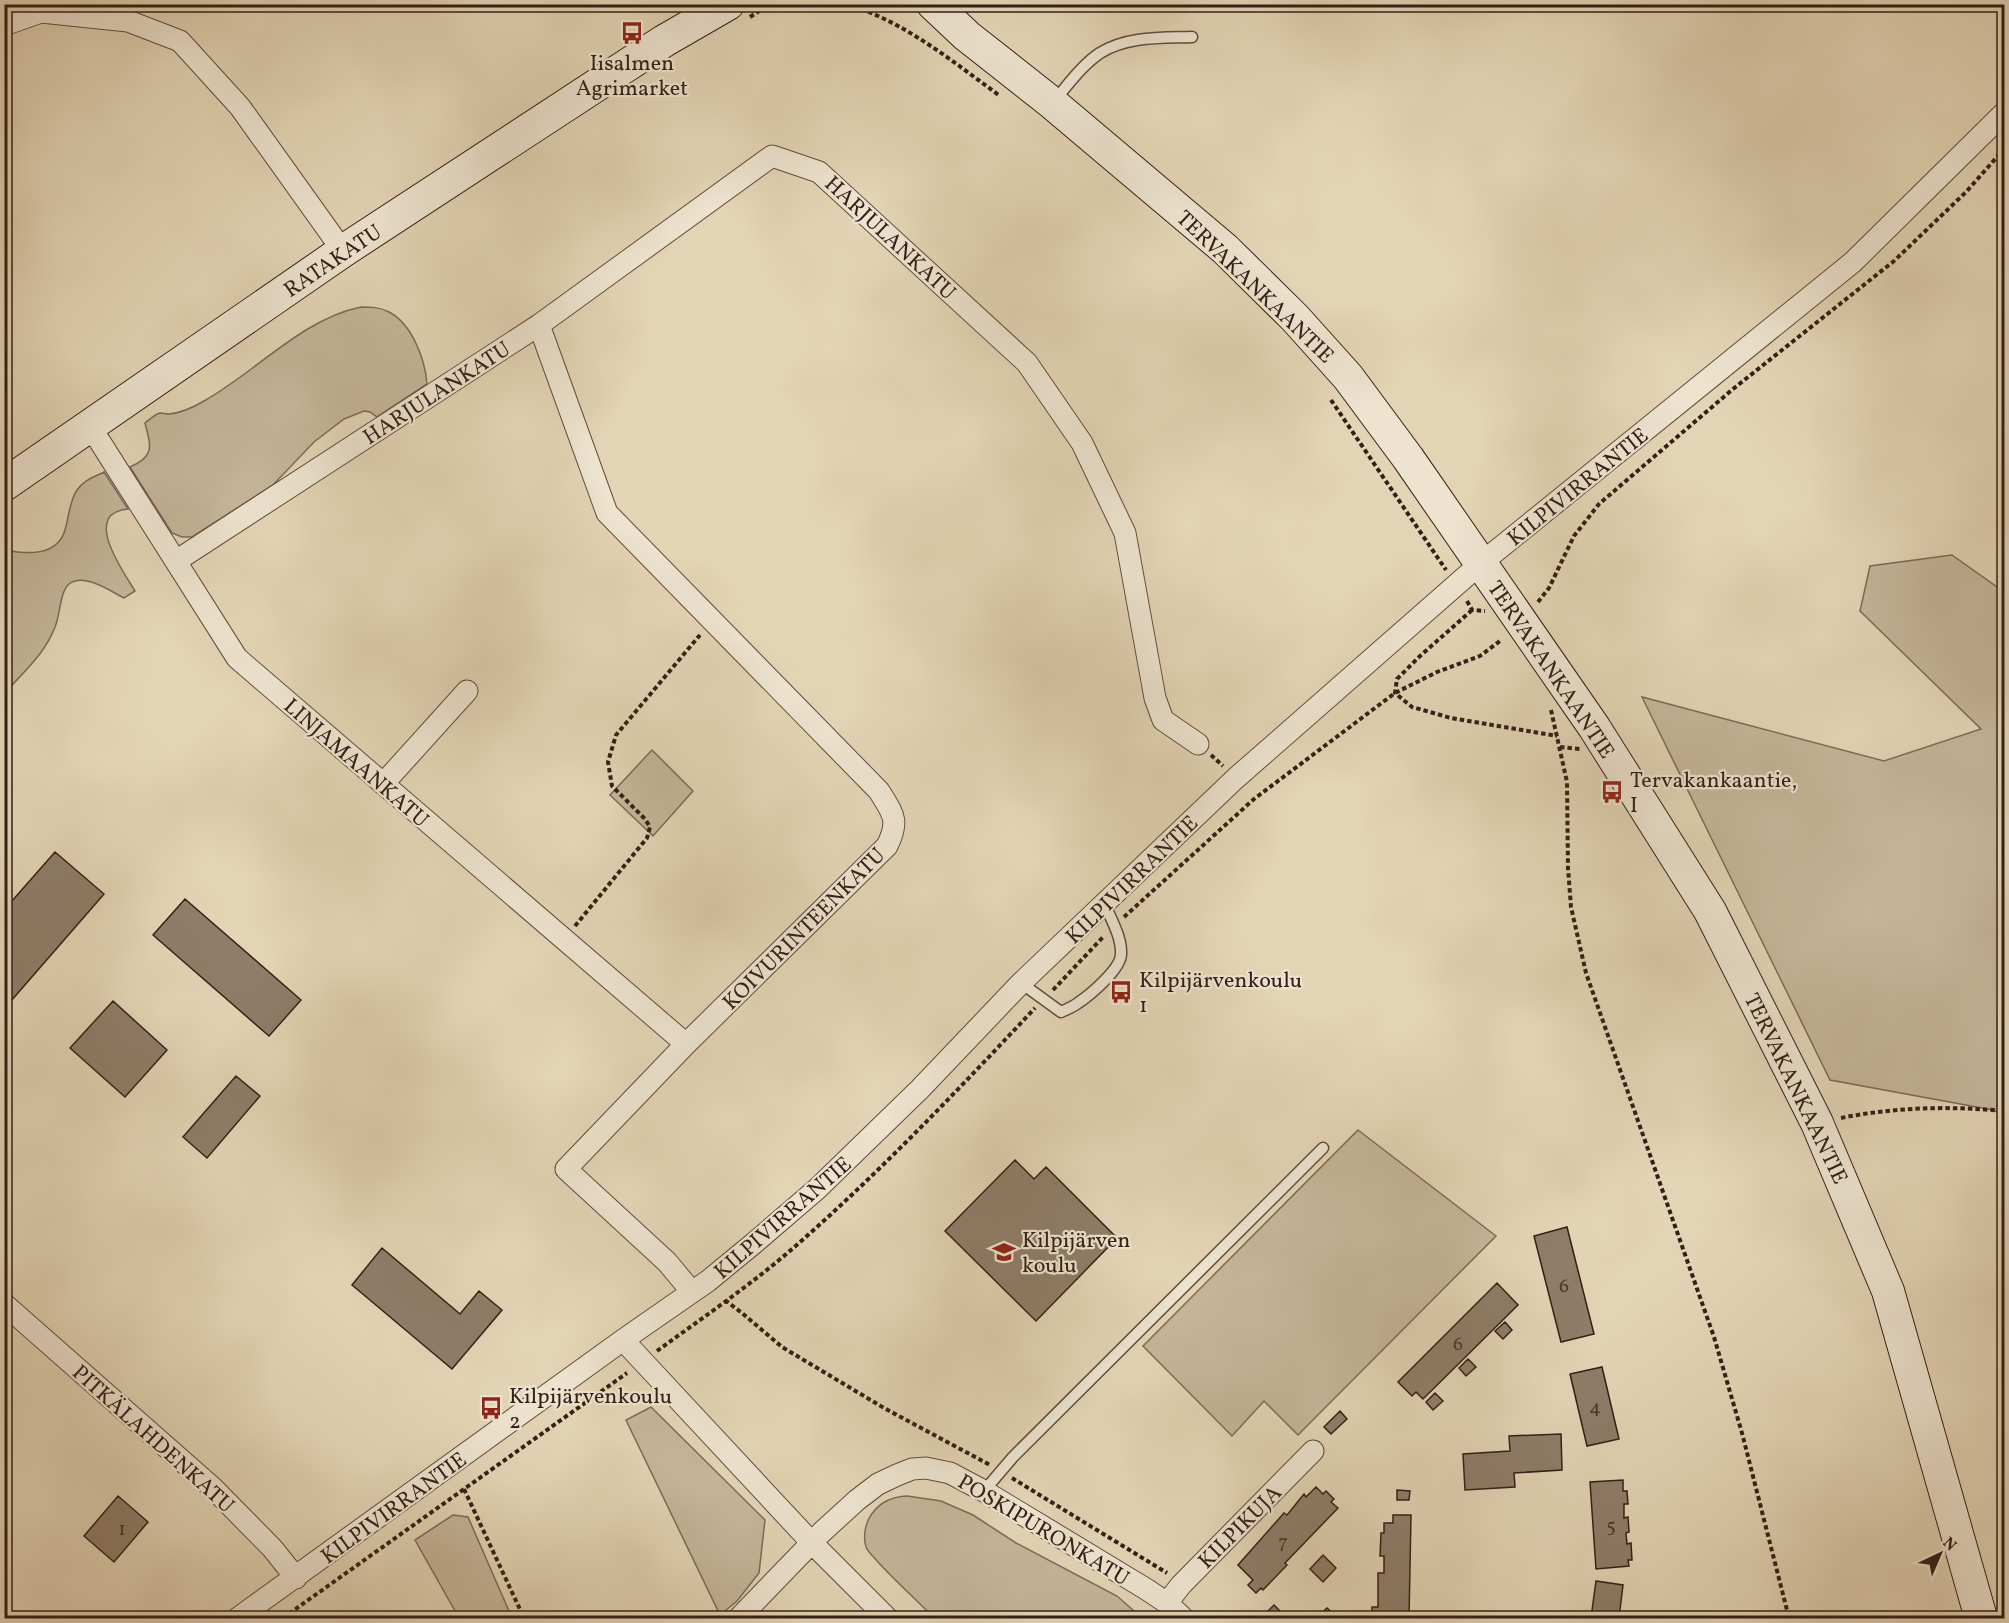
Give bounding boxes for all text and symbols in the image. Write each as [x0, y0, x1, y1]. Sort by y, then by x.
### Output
bus stop icon: Iisalmen Agrimarket [619, 20, 645, 46]
place label: Iisalmen Agrimarket [576, 49, 688, 105]
street label: HARJULANKATU [817, 170, 962, 308]
street label: TERVAKANKAANTIE [1168, 204, 1340, 372]
street label: RATAKATU [278, 218, 389, 306]
street label: HARJULANKATU [358, 335, 517, 453]
street label: KILPIVIRRANTIE [1501, 421, 1656, 555]
street label: TERVAKANKAANTIE [1479, 575, 1621, 766]
street label: LINJAMAANKATU [276, 692, 435, 836]
place label: Tervakankaantie, I [1630, 766, 1797, 822]
bus stop icon: Tervakankaantie, I [1599, 779, 1625, 805]
street label: KILPIVIRRANTIE [1059, 809, 1206, 952]
street label: KOIVURINTEENKATU [716, 841, 893, 1018]
place label: Kilpijärvenkoulu 1 [1139, 966, 1302, 1022]
bus stop icon: Kilpijärvenkoulu 1 [1108, 979, 1134, 1005]
street label: TERVAKANKAANTIE [1735, 988, 1854, 1190]
street label: KILPIVIRRANTIE [708, 1150, 859, 1288]
place label: Kilpijärven koulu [1022, 1226, 1130, 1282]
school or university icon: Kilpijärven koulu [991, 1239, 1017, 1265]
house number: 6 [1559, 1273, 1569, 1301]
house number: 6 [1453, 1331, 1463, 1359]
street label: PITKÄLAHDENKATU [64, 1358, 240, 1521]
place label: Kilpijärvenkoulu 2 [509, 1382, 672, 1438]
house number: 4 [1589, 1394, 1601, 1422]
bus stop icon: Kilpijärvenkoulu 2 [478, 1395, 504, 1421]
street label: KILPIVIRRANTIE [315, 1445, 474, 1573]
street label: POSKIPURONKATU [951, 1468, 1134, 1595]
street label: KILPIKUJA [1192, 1479, 1290, 1577]
house number: 5 [1606, 1513, 1616, 1541]
house number: 1 [118, 1516, 126, 1544]
north arrow [1910, 1524, 1970, 1584]
house number: 7 [1278, 1529, 1288, 1557]
text: N [1937, 1533, 1961, 1557]

